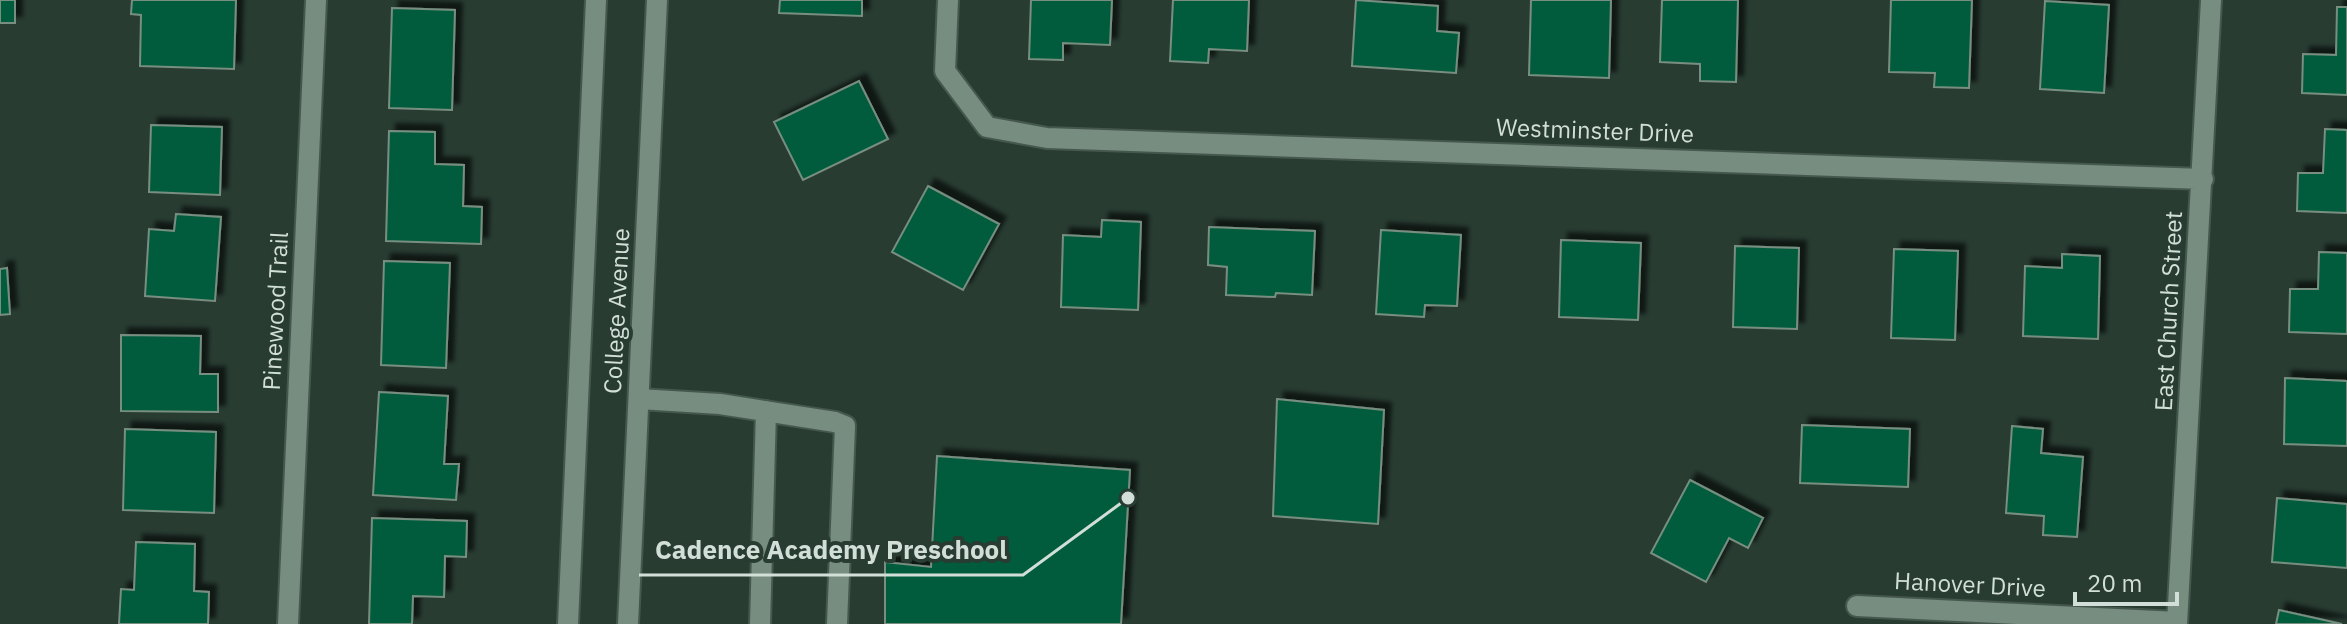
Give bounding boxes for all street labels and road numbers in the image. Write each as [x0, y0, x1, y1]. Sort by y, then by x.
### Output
street label: Westminster Drive [1496, 111, 1695, 149]
street label: East Church Street [2147, 210, 2189, 412]
street label: College Avenue [596, 227, 636, 395]
street label: Pinewood Trail [255, 231, 295, 391]
street label: Hanover Drive [1893, 564, 2047, 604]

